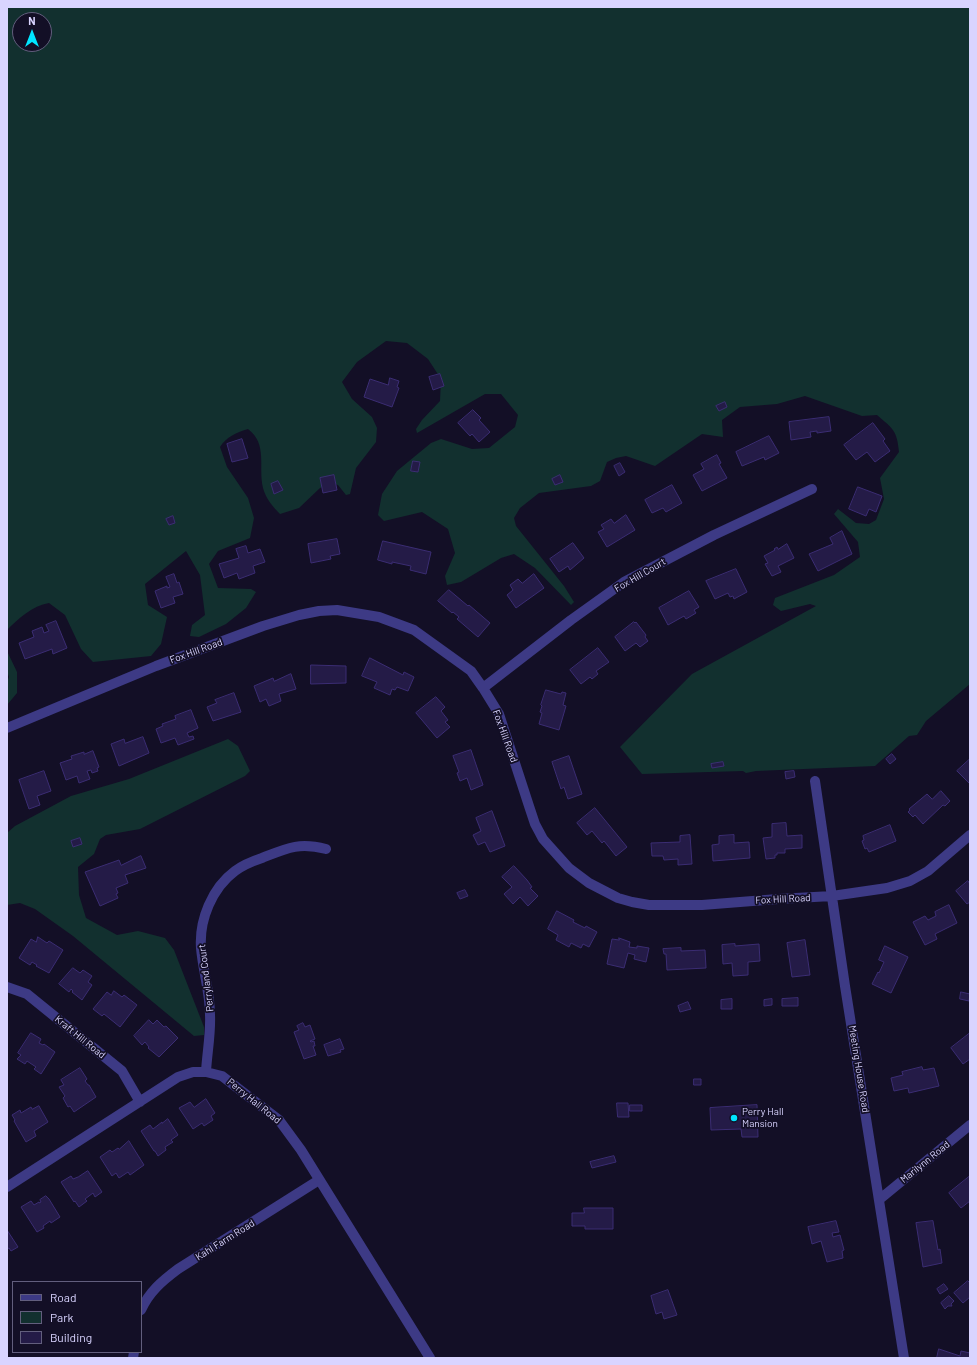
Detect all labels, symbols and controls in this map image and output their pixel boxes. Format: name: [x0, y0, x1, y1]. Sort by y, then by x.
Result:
north arrow: [12, 12, 52, 52]
text: N: [28, 14, 36, 27]
street label: Fox Hill Court: [612, 555, 668, 595]
street label: Fox Hill Road: [168, 636, 224, 666]
street label: Fox Hill Road: [490, 708, 520, 764]
street label: Fox Hill Road: [755, 892, 811, 906]
street label: Perryland Court: [196, 944, 216, 1012]
street label: Kraft Hill Road: [52, 1013, 108, 1061]
street label: Meeting House Road: [846, 1024, 872, 1114]
street label: Perry Hall Road: [225, 1076, 283, 1126]
place label: Perry Hall Mansion: [742, 1106, 783, 1130]
marker: Perry Hall Mansion: [729, 1113, 739, 1123]
street label: Marilynn Road: [898, 1138, 952, 1186]
street label: Kahl Farm Road: [193, 1217, 257, 1263]
legend: [12, 1281, 142, 1353]
text: Road: [50, 1290, 77, 1304]
text: Park: [50, 1310, 74, 1324]
text: Building: [50, 1330, 92, 1344]

